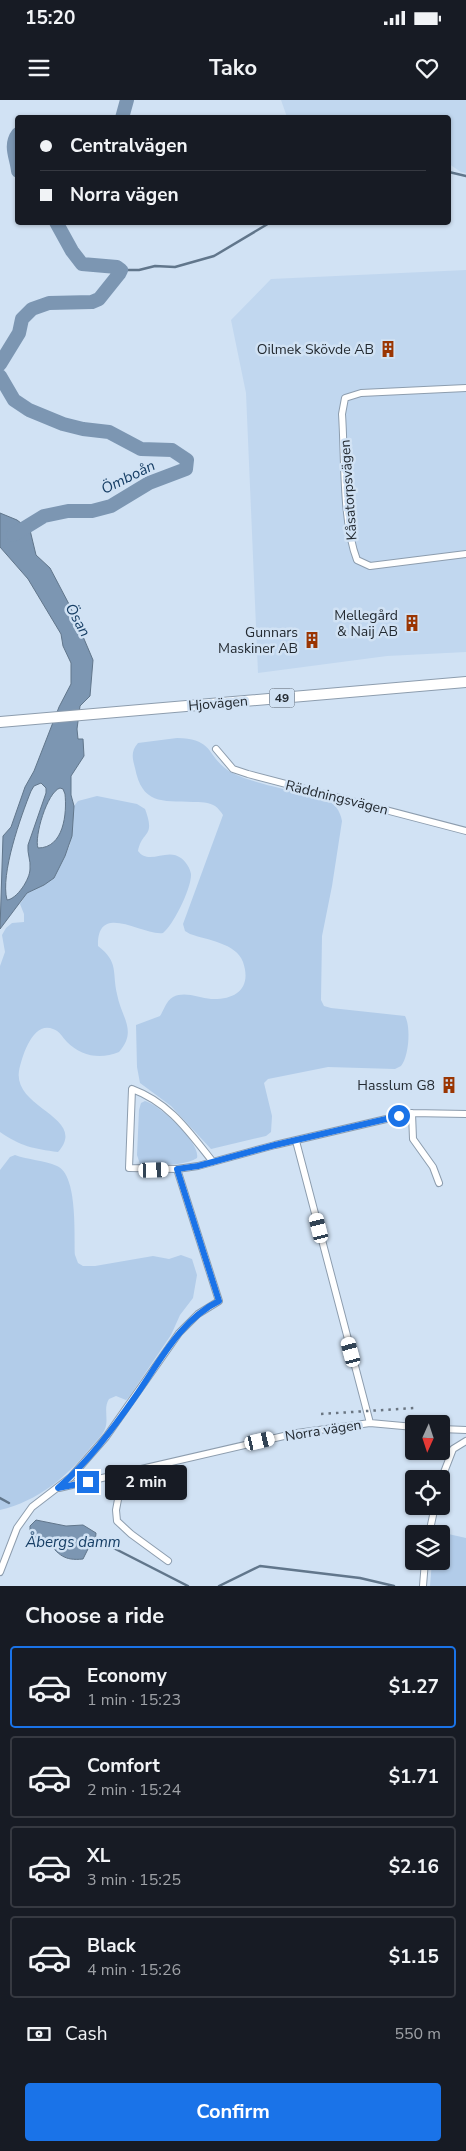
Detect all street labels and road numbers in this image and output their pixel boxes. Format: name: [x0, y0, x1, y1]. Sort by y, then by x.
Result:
street label: Kåsatorpsvägen: [336, 439, 361, 541]
road number: 49: [270, 688, 294, 708]
street label: Hjovägen: [187, 691, 249, 716]
street label: Räddningsvägen: [284, 776, 390, 819]
street label: Norra vägen: [283, 1415, 363, 1446]

